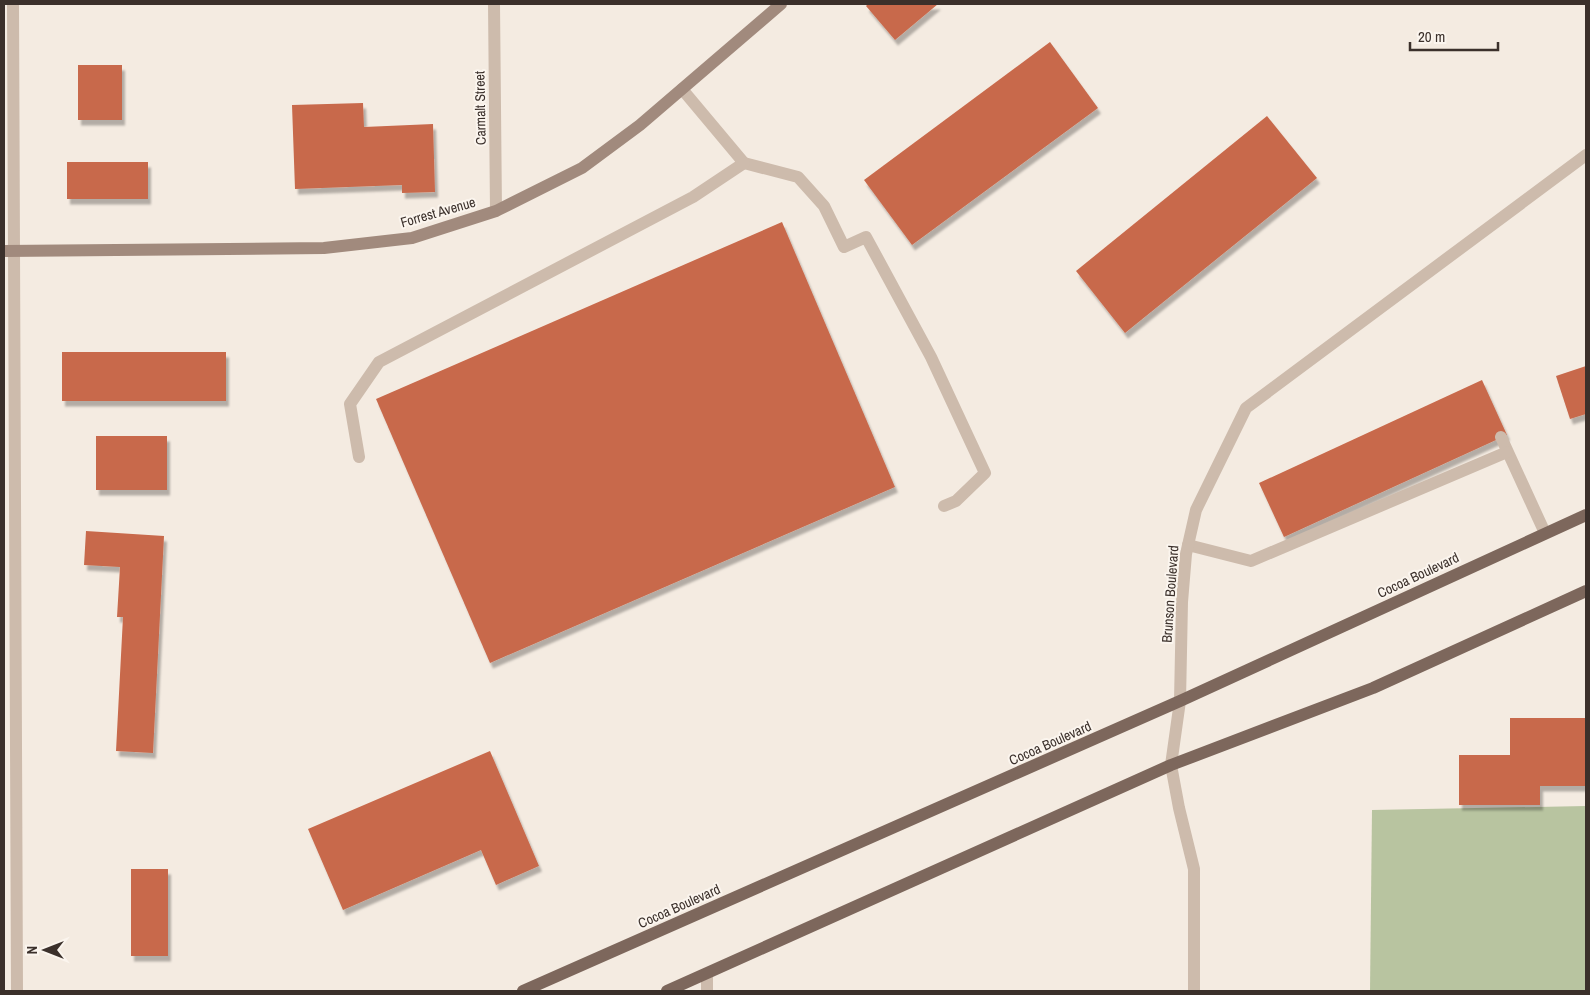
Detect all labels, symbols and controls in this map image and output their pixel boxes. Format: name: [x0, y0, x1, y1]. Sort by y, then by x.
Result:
scale bar: [1410, 20, 1498, 52]
text: 20 m: [1418, 26, 1445, 47]
street label: Carmalt Street: [470, 71, 490, 145]
street label: Forrest Avenue: [398, 193, 478, 231]
street label: Brunson Boulevard: [1158, 545, 1182, 643]
street label: Cocoa Boulevard: [1374, 548, 1462, 602]
street label: Cocoa Boulevard: [1006, 717, 1094, 769]
street label: Cocoa Boulevard: [635, 880, 723, 932]
north arrow: [20, 925, 70, 975]
text: N: [23, 946, 41, 954]

